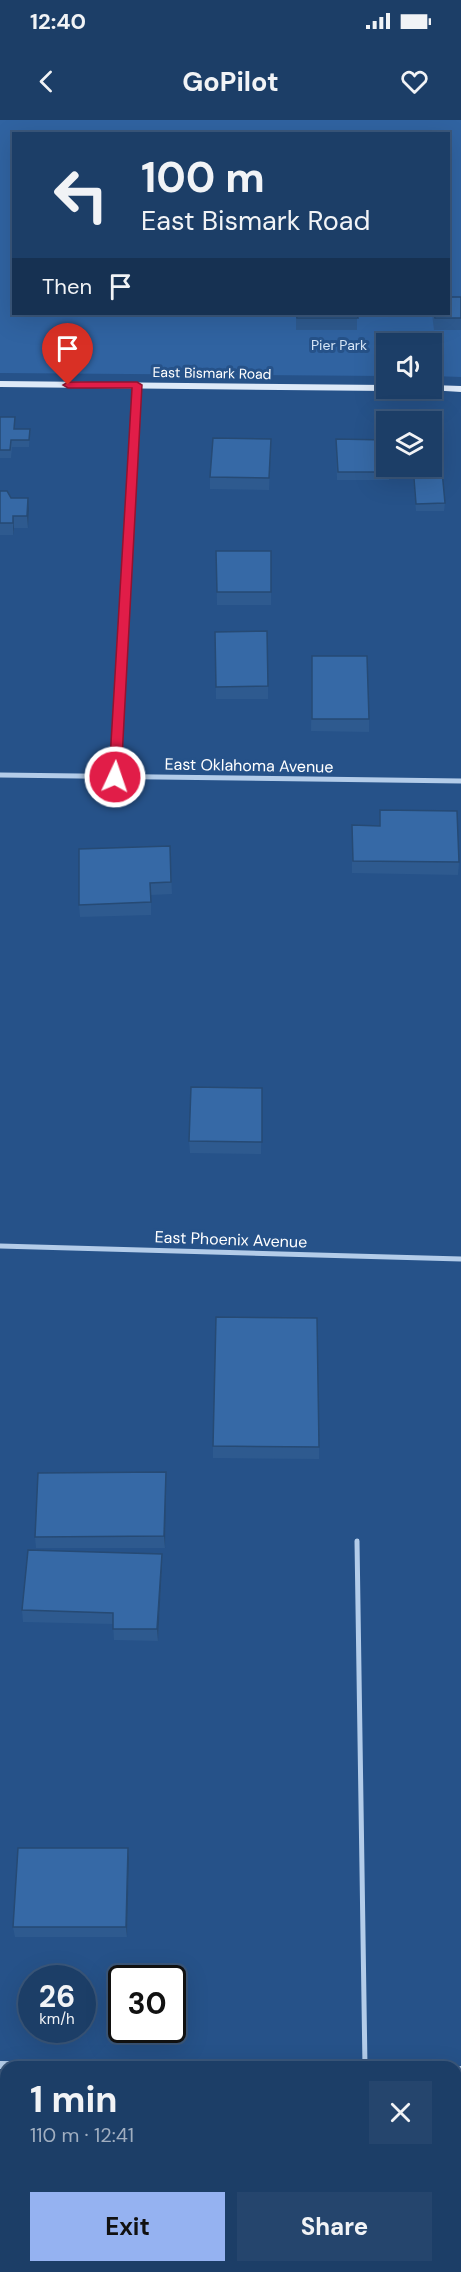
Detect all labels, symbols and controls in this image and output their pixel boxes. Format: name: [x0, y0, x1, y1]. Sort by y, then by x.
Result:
text: 12:40: [30, 7, 86, 36]
text: GoPilot: [182, 64, 279, 99]
icon: back: [30, 65, 63, 98]
icon: heart: [398, 65, 431, 98]
text: 100 m: [141, 150, 265, 205]
icon: left: [42, 156, 120, 234]
text: East Bismark Road: [141, 203, 370, 238]
icon: arrive: [104, 270, 137, 303]
text: Then: [42, 272, 92, 301]
pin: [42, 323, 93, 385]
icon: arrive: [51, 332, 84, 365]
map controls: [376, 333, 442, 477]
button: sound: [376, 333, 442, 399]
park label: Pier Park: [311, 336, 367, 354]
street label: East Bismark Road: [152, 363, 272, 383]
button: layers: [376, 411, 442, 477]
position arrow: [83, 745, 147, 809]
street label: East Oklahoma Avenue: [164, 754, 334, 777]
street label: East Phoenix Avenue: [154, 1226, 308, 1253]
speed limit sign: 30: [108, 1965, 186, 2043]
text: 26: [39, 1977, 75, 2016]
text: km/h: [39, 2009, 75, 2029]
text: 1 min: [30, 2076, 118, 2123]
button: close: [369, 2081, 432, 2144]
text: 110 m · 12:41: [30, 2122, 134, 2148]
button: Exit: [30, 2192, 225, 2261]
button: Share: [237, 2192, 432, 2261]

